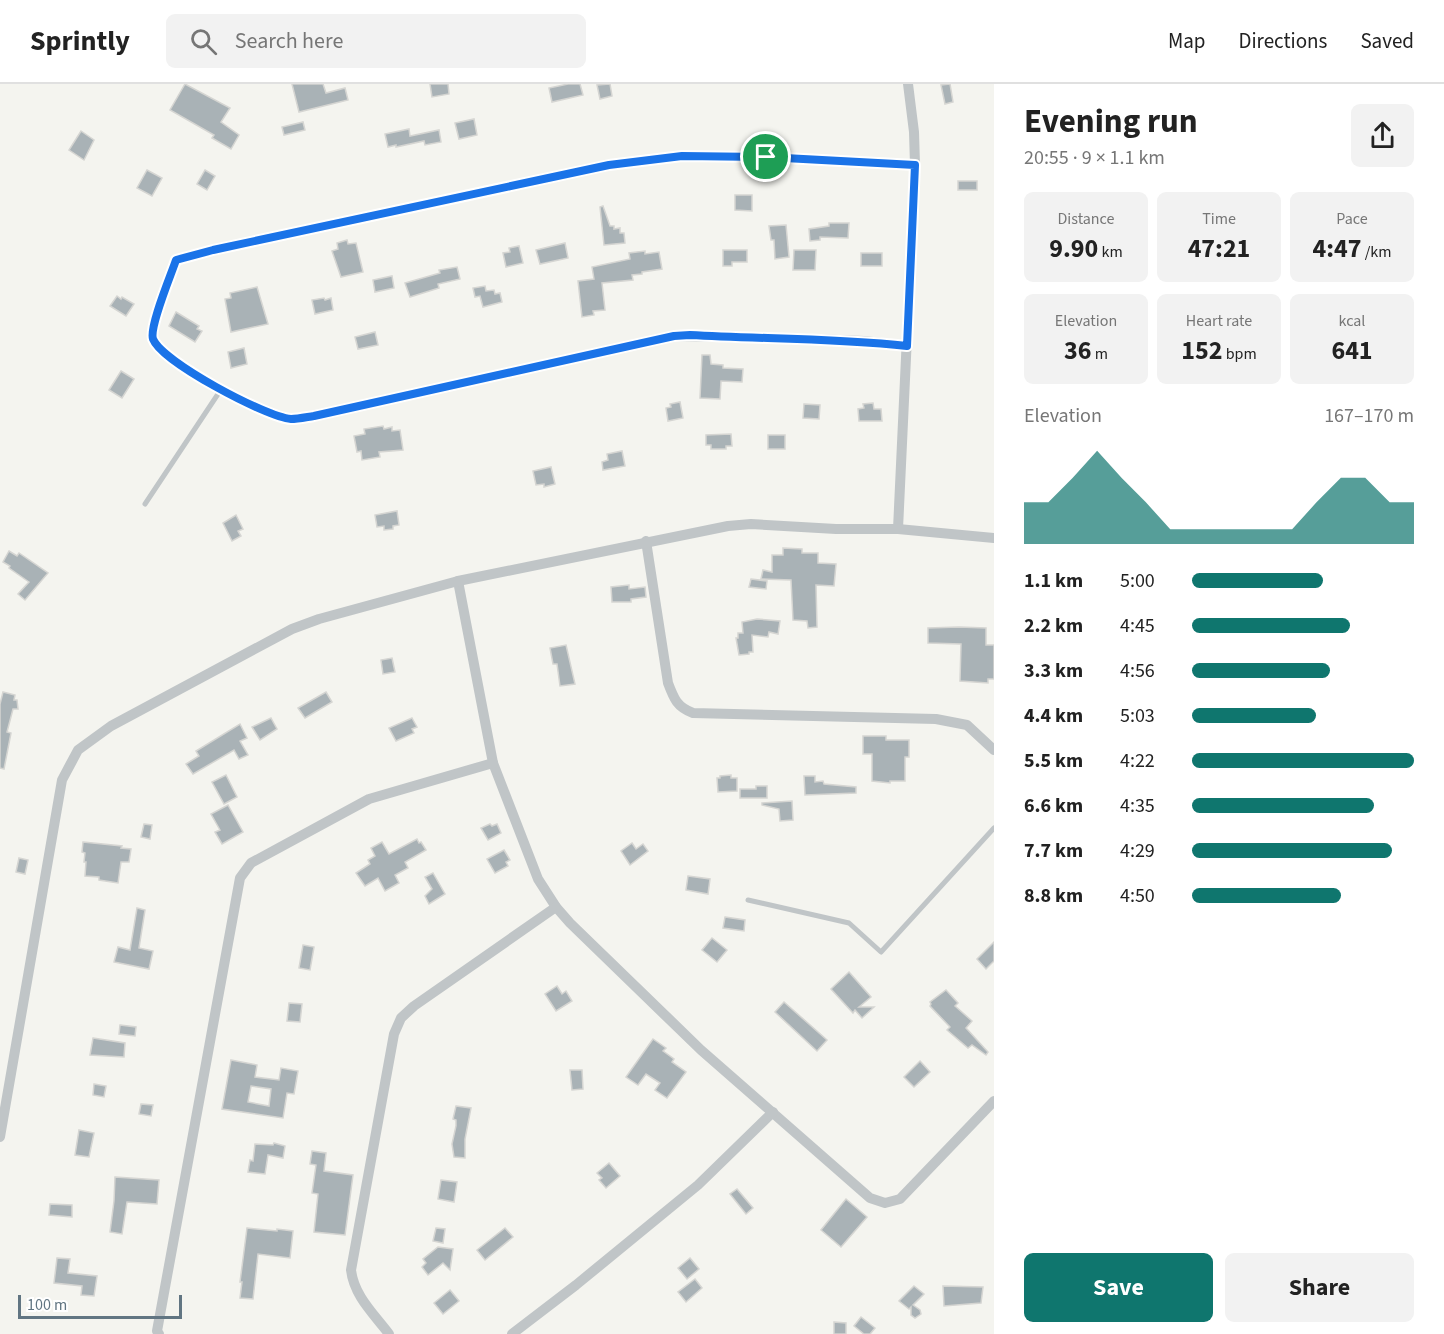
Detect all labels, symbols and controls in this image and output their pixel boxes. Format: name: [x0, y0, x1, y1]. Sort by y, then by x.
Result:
search box: [166, 14, 586, 68]
text: Sprintly: [30, 21, 130, 61]
icon: search: [187, 25, 220, 58]
text: Search here: [235, 25, 343, 57]
text: Map: [1168, 26, 1206, 56]
text: Directions: [1239, 26, 1327, 56]
text: Saved: [1360, 26, 1414, 56]
text: Evening run: [1024, 98, 1198, 145]
button: share: [1351, 104, 1414, 167]
pin: [740, 131, 791, 182]
icon: arrive: [749, 140, 782, 173]
text: 20:55 · 9 × 1.1 km: [1024, 144, 1165, 172]
text: Distance: [1058, 208, 1114, 230]
text: Time: [1202, 208, 1236, 230]
text: Pace: [1336, 208, 1368, 230]
text: 9.90: [1049, 230, 1098, 267]
text: 47:21: [1188, 230, 1250, 267]
text: 4:47: [1313, 230, 1362, 267]
text: km: [1098, 241, 1123, 263]
text: /km: [1362, 241, 1391, 263]
text: Elevation: [1055, 310, 1117, 332]
text: Heart rate: [1186, 310, 1252, 332]
text: kcal: [1339, 310, 1365, 332]
text: 36: [1064, 332, 1092, 369]
text: 152: [1181, 332, 1222, 369]
text: 641: [1331, 332, 1373, 369]
text: m: [1092, 343, 1108, 365]
text: bpm: [1222, 343, 1257, 365]
text: Elevation: [1024, 402, 1102, 430]
text: 167–170 m: [1324, 402, 1414, 430]
text: 1.1 km: [1024, 567, 1083, 595]
text: 5:00: [1120, 567, 1155, 595]
text: 2.2 km: [1024, 612, 1083, 640]
text: 4:45: [1120, 612, 1155, 640]
text: 3.3 km: [1024, 657, 1083, 685]
text: 4:56: [1120, 657, 1155, 685]
text: 4.4 km: [1024, 702, 1083, 730]
text: 5:03: [1120, 702, 1155, 730]
text: 5.5 km: [1024, 747, 1083, 775]
text: 4:22: [1120, 747, 1155, 775]
text: 6.6 km: [1024, 792, 1083, 820]
text: 4:35: [1120, 792, 1155, 820]
text: 7.7 km: [1024, 837, 1083, 865]
text: 4:29: [1120, 837, 1155, 865]
text: 8.8 km: [1024, 882, 1083, 910]
text: 4:50: [1120, 882, 1155, 910]
button: Save: [1024, 1253, 1213, 1322]
button: Share: [1225, 1253, 1414, 1322]
scale bar: [18, 1292, 182, 1320]
text: 100 m: [27, 1294, 67, 1316]

